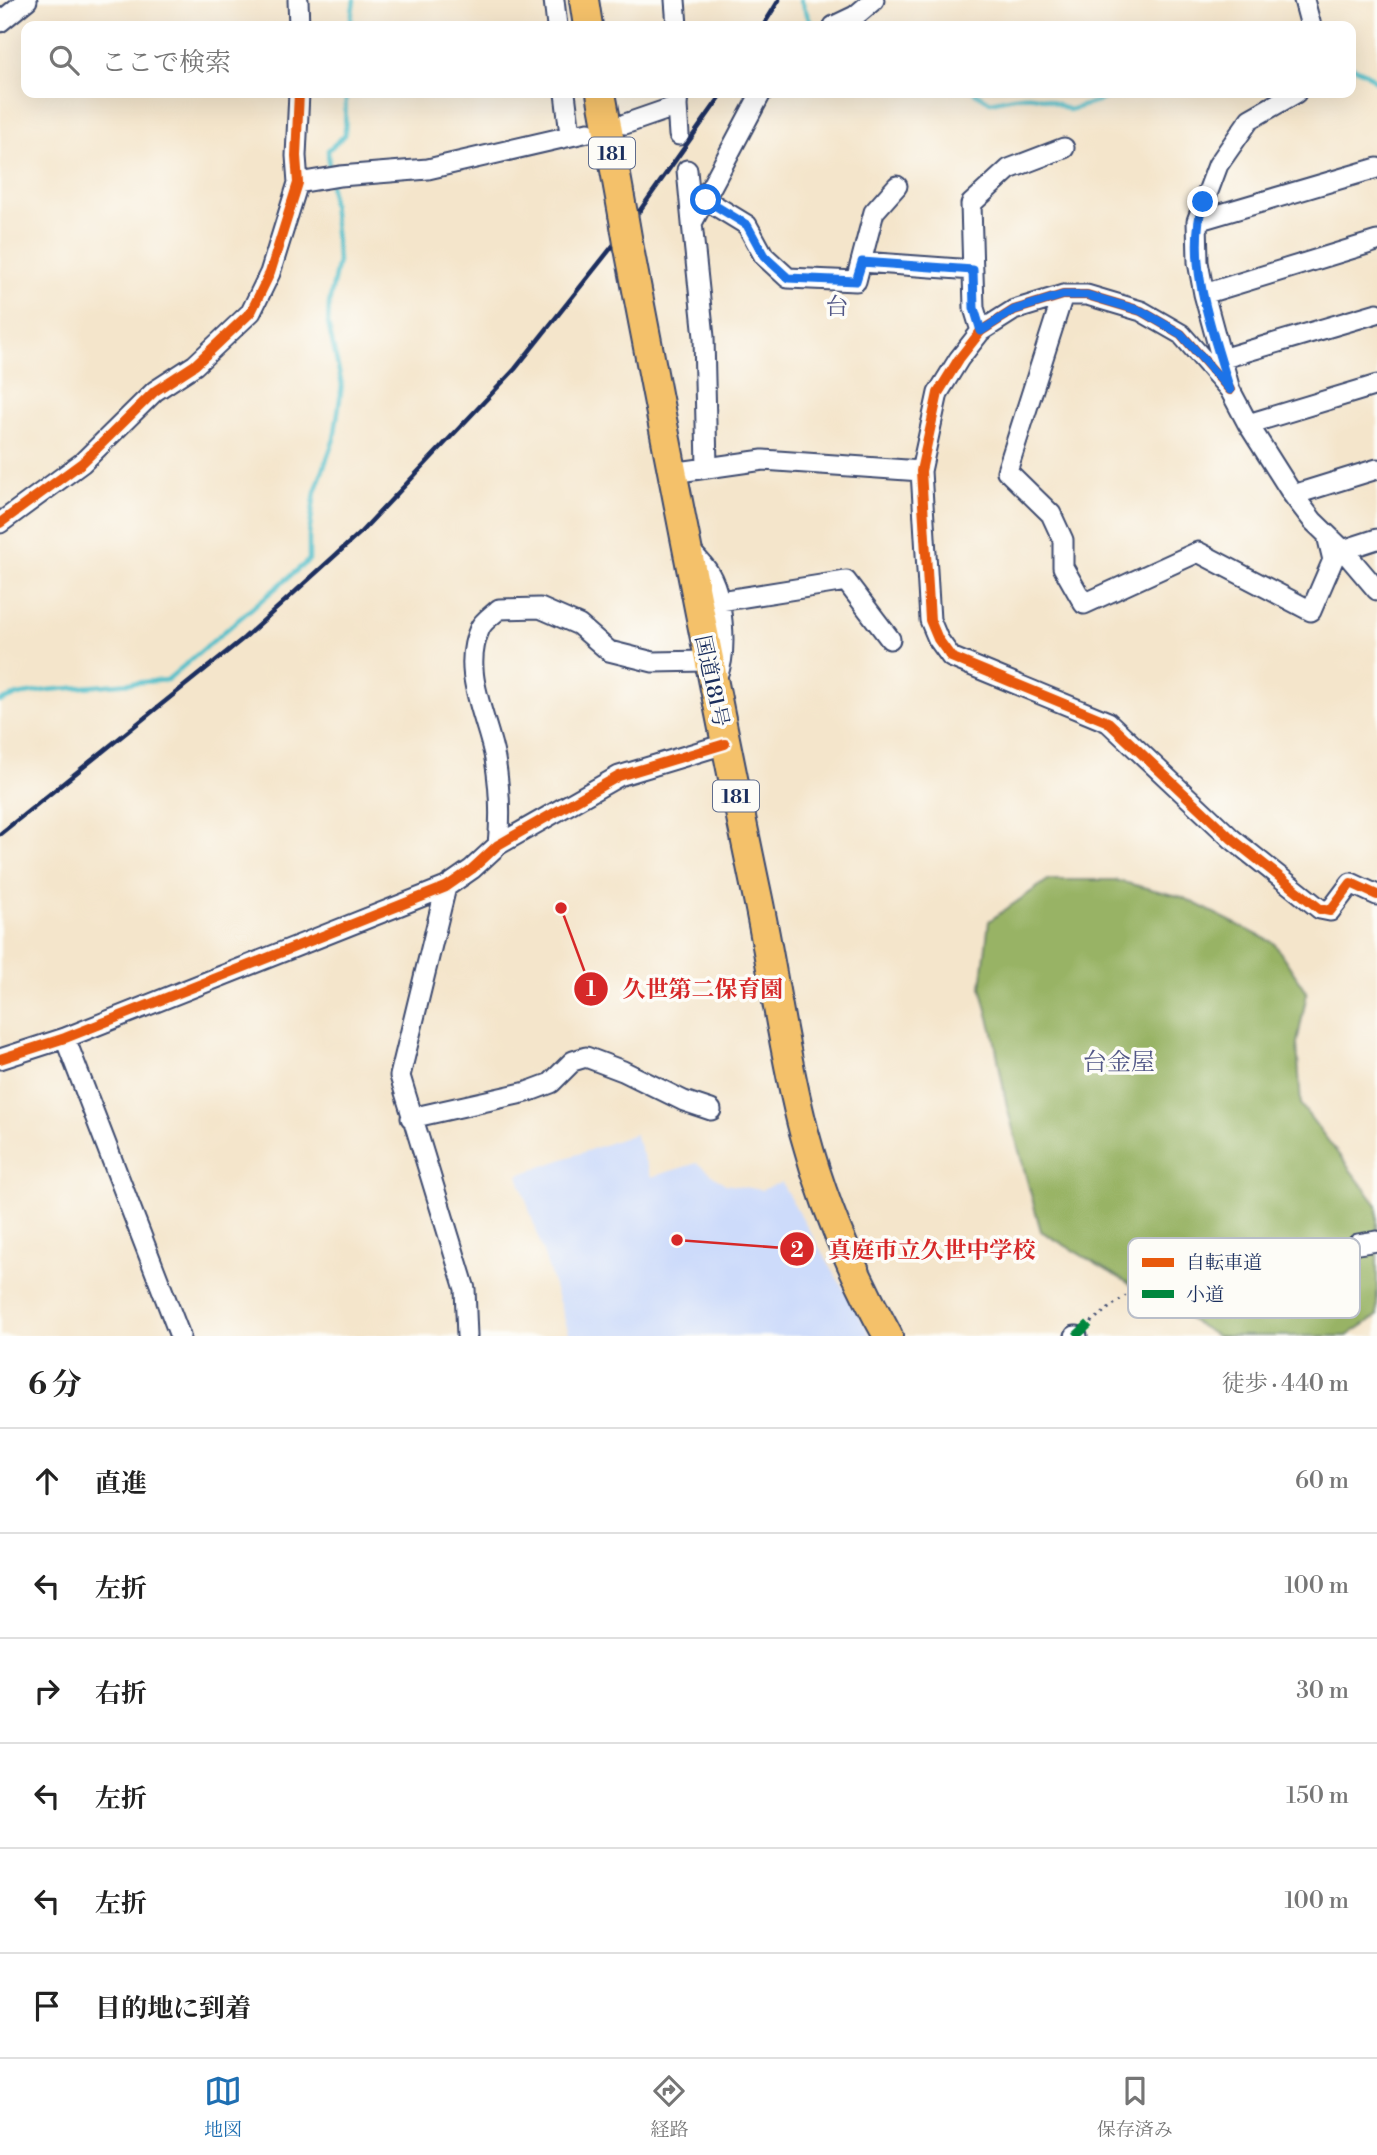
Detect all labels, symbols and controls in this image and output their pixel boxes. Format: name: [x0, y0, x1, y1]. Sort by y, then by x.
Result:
search box: [21, 21, 1356, 98]
icon: search: [45, 41, 83, 79]
text: ここで検索: [101, 47, 231, 79]
road number: 181: [589, 138, 635, 168]
route start: [690, 184, 721, 215]
route end: [1187, 186, 1218, 217]
district label: 台: [826, 293, 849, 321]
street label: 国道181号: [689, 633, 733, 729]
road number: 181: [713, 780, 759, 811]
callout: 久世第二保育園: [573, 967, 797, 1011]
text: 久世第二保育園: [623, 976, 784, 1004]
text: 1: [586, 977, 596, 1003]
district label: 台金屋: [1083, 1048, 1155, 1078]
callout: 真庭市立久世中学校: [780, 1227, 1050, 1271]
text: 真庭市立久世中学校: [829, 1237, 1036, 1265]
text: 2: [790, 1238, 804, 1264]
legend: [1128, 1238, 1360, 1318]
text: 自転車道: [1186, 1251, 1262, 1275]
text: 小道: [1186, 1283, 1224, 1307]
text: 6 分: [28, 1366, 82, 1404]
text: 徒歩 · 440 m: [1222, 1370, 1349, 1398]
icon: ahead: [28, 1462, 66, 1500]
text: 60 m: [1295, 1467, 1349, 1495]
text: 直進: [95, 1468, 147, 1500]
icon: left: [28, 1567, 66, 1605]
text: 100 m: [1284, 1572, 1349, 1600]
text: 左折: [95, 1573, 147, 1605]
icon: right: [28, 1672, 66, 1710]
text: 30 m: [1296, 1677, 1349, 1705]
text: 右折: [95, 1678, 147, 1710]
icon: left: [28, 1777, 66, 1815]
text: 150 m: [1286, 1782, 1349, 1810]
text: 左折: [95, 1783, 147, 1815]
icon: left: [28, 1882, 66, 1920]
text: 100 m: [1284, 1887, 1349, 1915]
text: 左折: [95, 1888, 147, 1920]
icon: arrive: [28, 1987, 66, 2025]
text: 目的地に到着: [95, 1993, 251, 2025]
tab: 地図: [204, 2072, 242, 2142]
tab: 経路: [650, 2072, 689, 2142]
tab: 保存済み: [1097, 2072, 1173, 2142]

